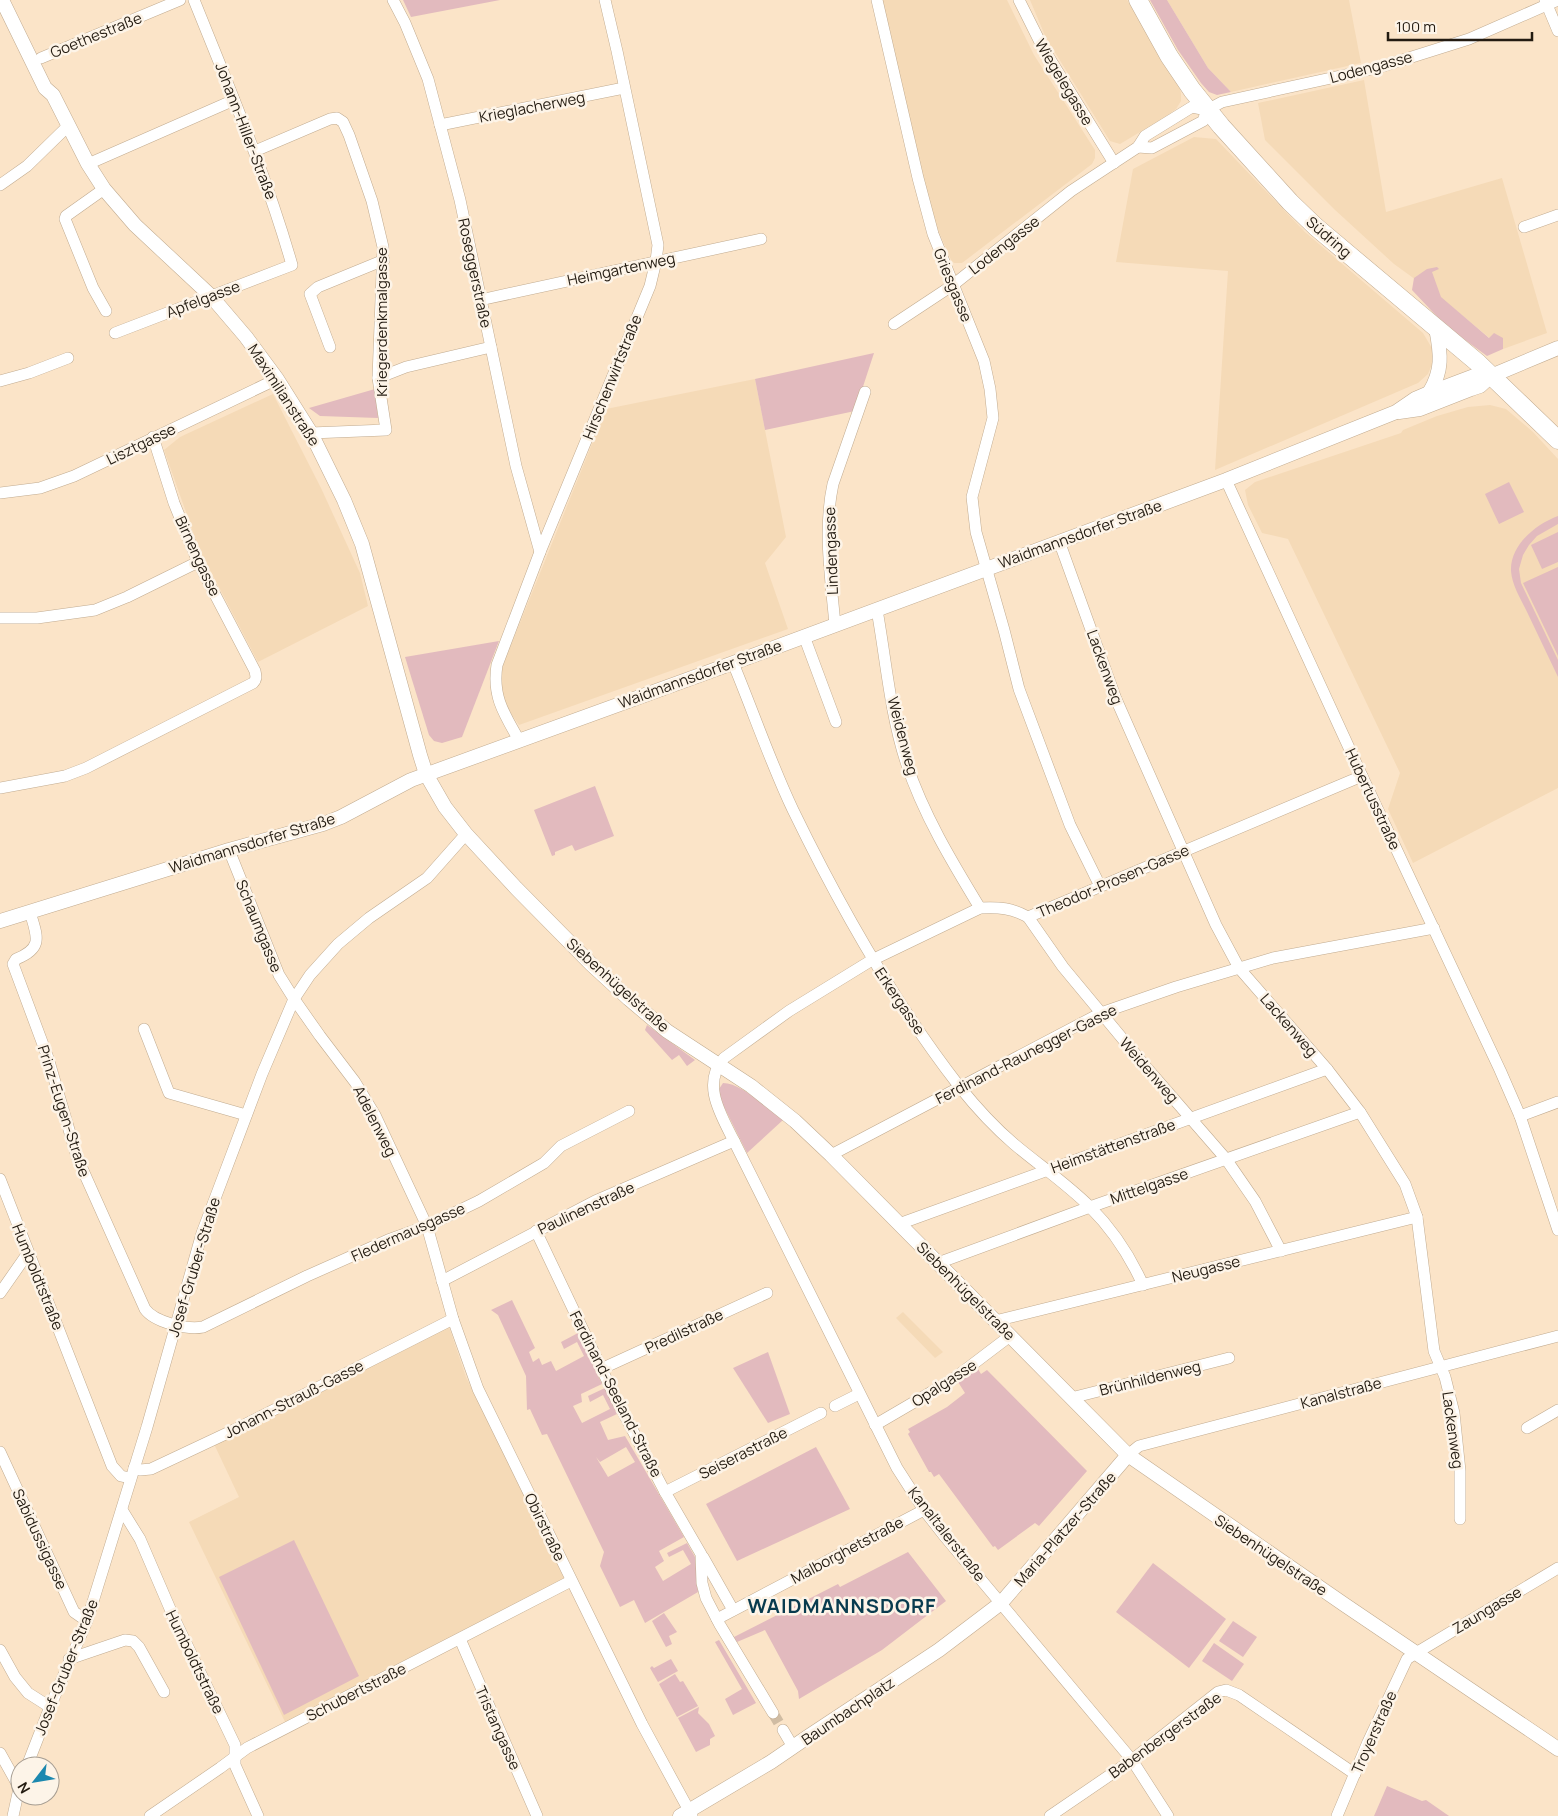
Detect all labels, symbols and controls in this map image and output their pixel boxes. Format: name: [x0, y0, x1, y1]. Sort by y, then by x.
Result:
street label: Goethestraße: [47, 7, 145, 63]
scale bar: [1388, 10, 1532, 42]
text: 100 m: [1396, 16, 1436, 37]
street label: Wiegelegasse: [1030, 35, 1098, 129]
street label: Lodengasse: [1327, 46, 1415, 88]
street label: Johann-Hiller-Straße: [210, 60, 282, 203]
street label: Krieglacherweg: [477, 86, 587, 128]
street label: Lodengasse: [964, 211, 1044, 279]
street label: Südring: [1302, 211, 1356, 263]
street label: Roseggerstraße: [453, 216, 497, 330]
street label: Griesgasse: [929, 245, 977, 325]
street label: Kriegerdenkmalgasse: [371, 247, 392, 397]
street label: Heimgartenweg: [565, 247, 677, 291]
street label: Apfelgasse: [163, 275, 243, 323]
street label: Hirschenwirtstraße: [577, 311, 647, 443]
street label: Maximilianstraße: [243, 340, 325, 450]
street label: Lisztgasse: [103, 418, 179, 470]
street label: Waidmannsdorfer Straße: [995, 495, 1165, 573]
street label: Lindengasse: [819, 506, 843, 595]
street label: Birnengasse: [170, 513, 226, 600]
street label: Lackenweg: [1082, 627, 1128, 707]
street label: Waidmannsdorfer Straße: [615, 635, 785, 713]
street label: Weidenweg: [882, 694, 924, 778]
street label: Hubertusstraße: [1340, 745, 1406, 854]
street label: Waidmannsdorfer Straße: [166, 808, 338, 878]
street label: Theodor-Prosen-Gasse: [1034, 839, 1192, 923]
street label: Schaumgasse: [231, 877, 287, 976]
street label: Siebenhügelstraße: [562, 933, 674, 1037]
street label: Erkergasse: [870, 963, 930, 1039]
street label: Lackenweg: [1256, 989, 1322, 1061]
street label: Ferdinand-Raunegger-Gasse: [932, 999, 1121, 1109]
street label: Weidenweg: [1115, 1033, 1183, 1107]
street label: Prinz-Eugen-Straße: [33, 1042, 95, 1180]
street label: Adelenweg: [348, 1082, 402, 1160]
street label: Heimstättenstraße: [1048, 1114, 1178, 1178]
street label: Mittelgasse: [1107, 1163, 1191, 1209]
street label: Paulinenstraße: [534, 1176, 638, 1240]
street label: Josef-Gruber-Straße: [163, 1195, 225, 1339]
street label: Fledermausgasse: [348, 1197, 468, 1266]
street label: Humboldtstraße: [7, 1221, 69, 1334]
street label: Siebenhügelstraße: [912, 1237, 1020, 1345]
street label: Neugasse: [1170, 1250, 1243, 1288]
street label: Predilstraße: [641, 1304, 727, 1358]
street label: Ferdinand-Seeland-Straße: [565, 1307, 667, 1481]
street label: Opalgasse: [908, 1354, 981, 1412]
street label: Johann-Strauß-Gasse: [221, 1355, 367, 1443]
street label: Brünhildenweg: [1097, 1355, 1203, 1401]
street label: Kanalstraße: [1298, 1372, 1384, 1414]
street label: Lackenweg: [1437, 1390, 1469, 1470]
street label: Seiserastraße: [695, 1422, 791, 1484]
street label: Maria-Platzer-Straße: [1009, 1467, 1121, 1591]
street label: Kanaltalerstraße: [903, 1482, 991, 1586]
street label: Sabidussigasse: [8, 1485, 73, 1593]
street label: Obirstraße: [519, 1489, 571, 1565]
street label: Siebenhügelstraße: [1210, 1509, 1332, 1601]
street label: Malborghetstraße: [787, 1511, 907, 1589]
street label: Zaungasse: [1449, 1581, 1526, 1639]
district label: WAIDMANNSDORF: [747, 1592, 937, 1619]
street label: Josef-Gruber-Straße: [29, 1596, 103, 1738]
street label: Humboldtstraße: [161, 1607, 229, 1718]
street label: Schubertstraße: [302, 1658, 410, 1726]
street label: Baumbachplatz: [797, 1672, 899, 1750]
street label: Tristangasse: [470, 1683, 526, 1774]
street label: Babenbergerstraße: [1104, 1687, 1226, 1783]
street label: Troyerstraße: [1346, 1687, 1402, 1777]
north arrow: [10, 1756, 60, 1806]
text: N: [13, 1779, 34, 1797]

